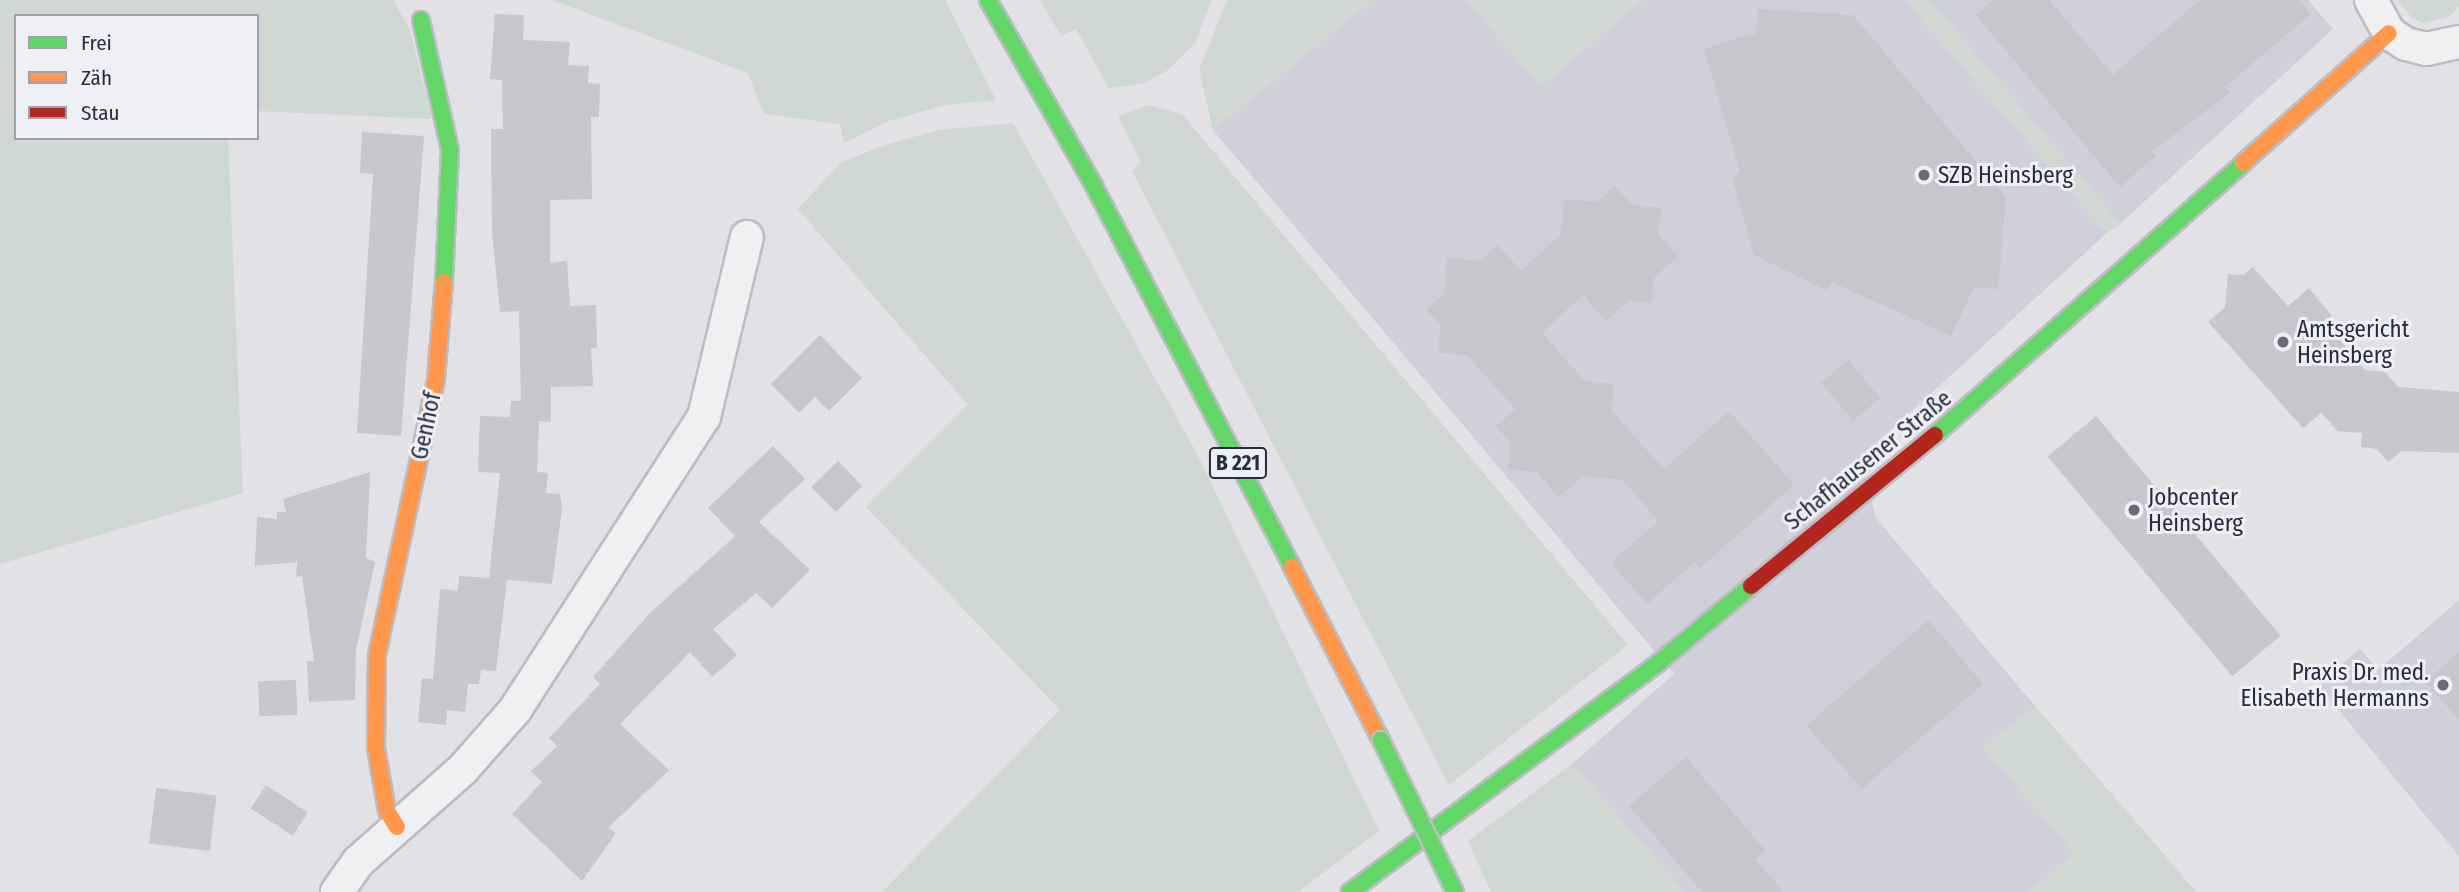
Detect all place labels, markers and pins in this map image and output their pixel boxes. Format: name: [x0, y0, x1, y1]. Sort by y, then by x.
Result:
place label: SZB Heinsberg: [1938, 161, 2073, 189]
marker: SZB Heinsberg: [1916, 167, 1932, 183]
place label: Amtsgericht Heinsberg: [2297, 315, 2409, 369]
marker: Amtsgericht Heinsberg: [2275, 334, 2291, 350]
place label: Jobcenter Heinsberg: [2148, 483, 2243, 537]
marker: Jobcenter Heinsberg: [2126, 502, 2142, 518]
place label: Praxis Dr. med. Elisabeth Hermanns: [2241, 658, 2429, 712]
marker: Praxis Dr. med. Elisabeth Hermanns: [2435, 677, 2451, 693]

